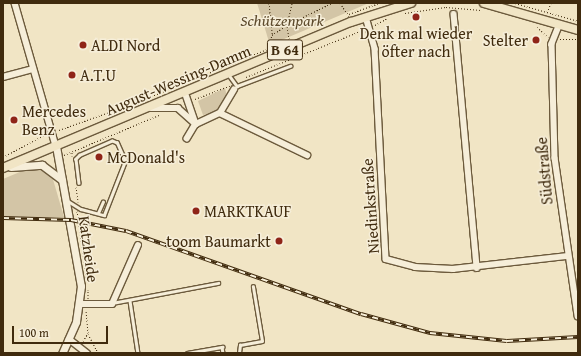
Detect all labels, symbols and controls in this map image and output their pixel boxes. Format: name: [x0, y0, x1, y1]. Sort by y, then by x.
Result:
park label: Schützenpark: [240, 10, 324, 30]
marker: Denk mal wieder öfter nach: [411, 12, 421, 22]
place label: Denk mal wieder öfter nach: [360, 23, 472, 61]
place label: Stelter: [483, 30, 528, 50]
place label: ALDI Nord: [91, 35, 160, 55]
marker: Stelter: [531, 35, 541, 45]
road number: B 64: [266, 37, 304, 63]
marker: ALDI Nord: [78, 40, 88, 50]
street label: August-Wessing-Damm: [102, 41, 254, 119]
place label: A.T.U: [80, 65, 116, 85]
marker: A.T.U: [67, 70, 77, 80]
place label: Mercedes Benz: [22, 101, 86, 139]
marker: Mercedes Benz: [9, 115, 19, 125]
street label: Südstraße: [531, 136, 557, 206]
place label: McDonald's: [107, 147, 185, 167]
marker: McDonald's: [94, 152, 104, 162]
street label: Niedinkstraße: [357, 158, 383, 254]
place label: MARKTKAUF: [204, 201, 291, 221]
marker: MARKTKAUF: [191, 206, 201, 216]
street label: Katzheide: [75, 215, 103, 283]
place label: toom Baumarkt: [166, 231, 271, 251]
marker: toom Baumarkt: [274, 236, 284, 246]
scale bar: [14, 318, 110, 344]
text: 100 m: [19, 324, 49, 341]

